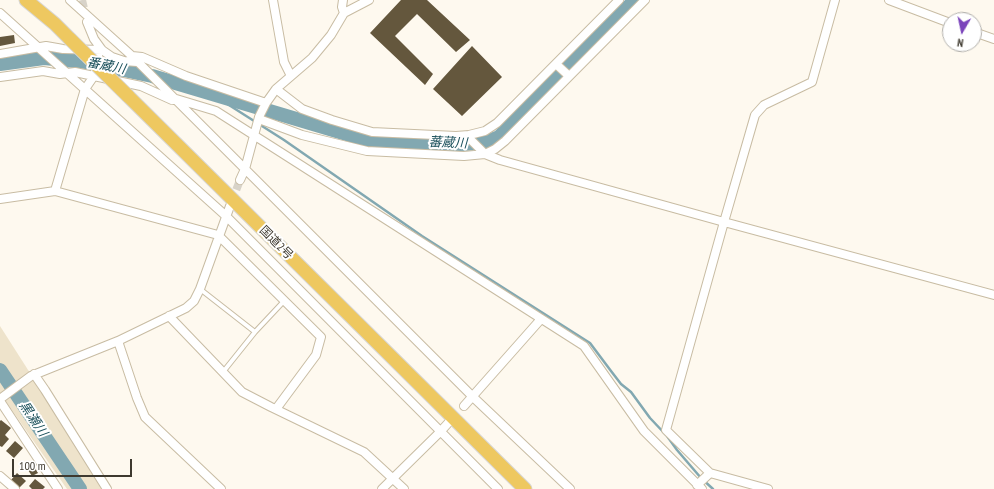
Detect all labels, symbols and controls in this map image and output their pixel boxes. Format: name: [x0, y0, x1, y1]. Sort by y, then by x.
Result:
north arrow: [942, 12, 982, 52]
text: N: [956, 35, 964, 50]
water label: 番蔵川: [85, 55, 127, 77]
water label: 蕃蔵川: [428, 135, 468, 151]
street label: 国道2号: [256, 223, 296, 263]
water label: 黒瀬川: [16, 398, 50, 440]
scale bar: [14, 451, 134, 477]
text: 100 m: [19, 458, 46, 473]

